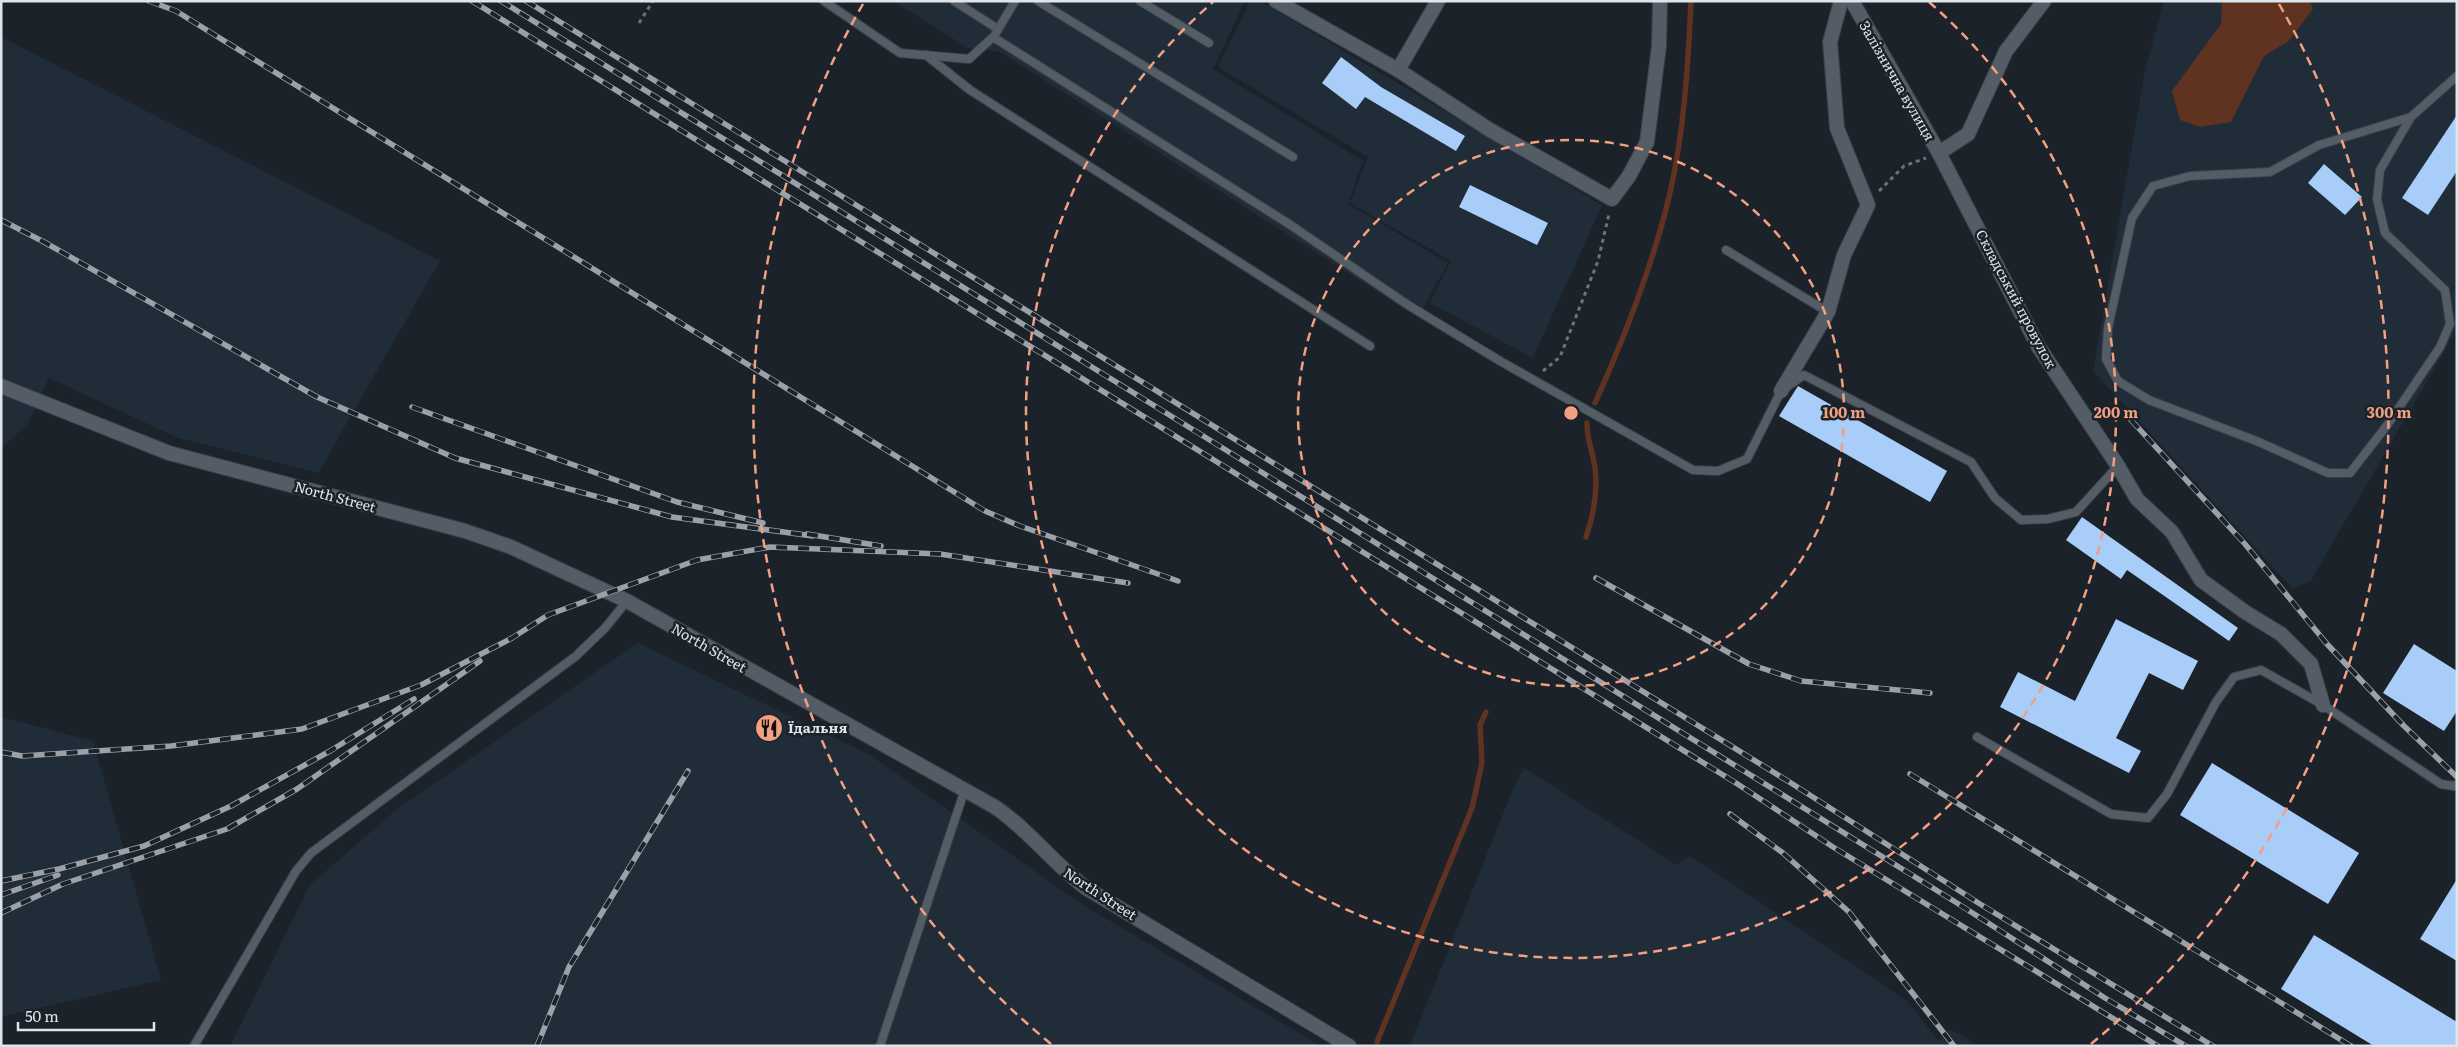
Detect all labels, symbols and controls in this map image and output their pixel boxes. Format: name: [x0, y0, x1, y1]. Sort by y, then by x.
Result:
street label: Залізнична вулиця: [1855, 17, 1940, 144]
street label: Складський провулок: [1972, 226, 2062, 372]
text: 100 m: [1823, 400, 1865, 423]
text: 200 m: [2094, 400, 2138, 423]
text: 300 m: [2367, 400, 2411, 423]
centre of rings: [1562, 404, 1580, 422]
street label: North Street: [292, 476, 378, 517]
street label: North Street: [668, 618, 751, 677]
restaurant icon: Їдальня: [754, 713, 784, 743]
place label: Їдальня: [788, 717, 847, 737]
street label: North Street: [1060, 862, 1141, 924]
scale bar: [18, 1000, 154, 1032]
text: 50 m: [25, 1004, 59, 1027]

